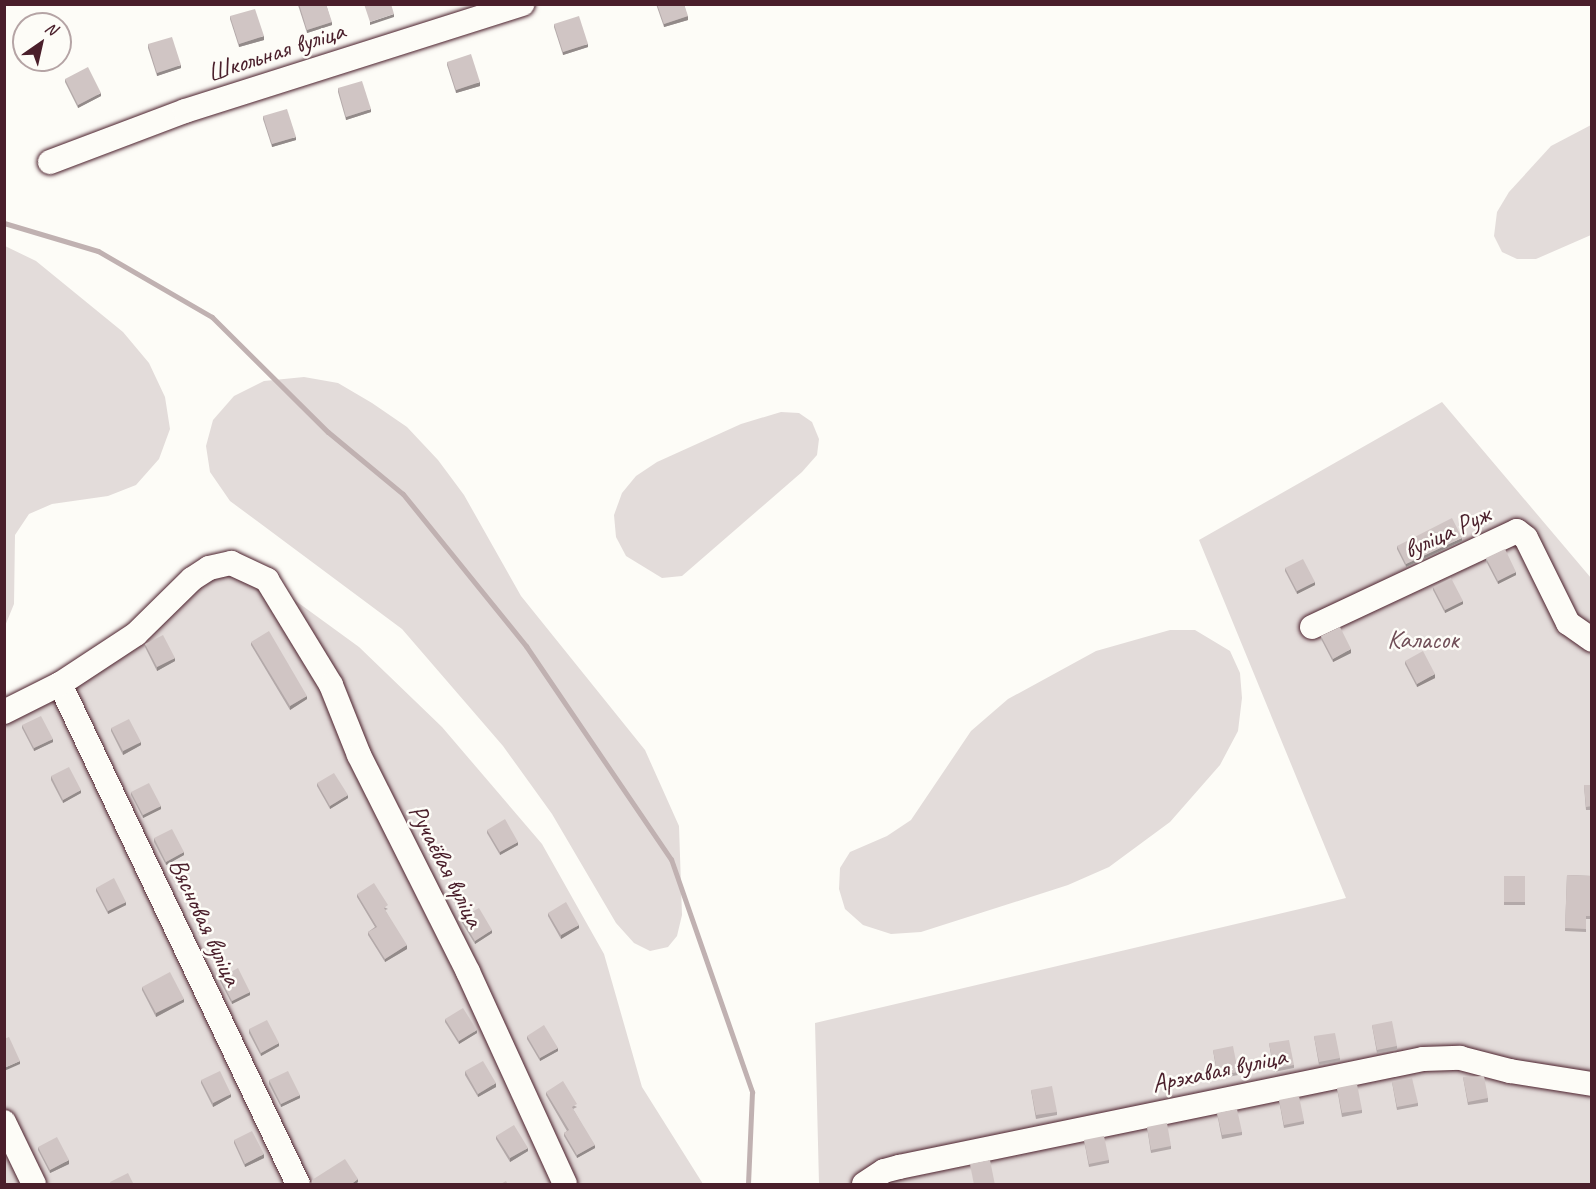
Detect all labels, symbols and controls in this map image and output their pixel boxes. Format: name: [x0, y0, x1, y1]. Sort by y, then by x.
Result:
north arrow: [12, 12, 72, 72]
street label: Школьная вуліца: [203, 15, 349, 89]
text: N: [41, 18, 61, 40]
street label: вуліца Руж: [1398, 498, 1496, 566]
park label: Каласок: [1387, 624, 1459, 656]
street label: Ручаёвая вуліца: [402, 799, 490, 933]
street label: Вясновая вуліца: [162, 853, 248, 991]
street label: Арэхавая вуліца: [1149, 1041, 1289, 1099]

